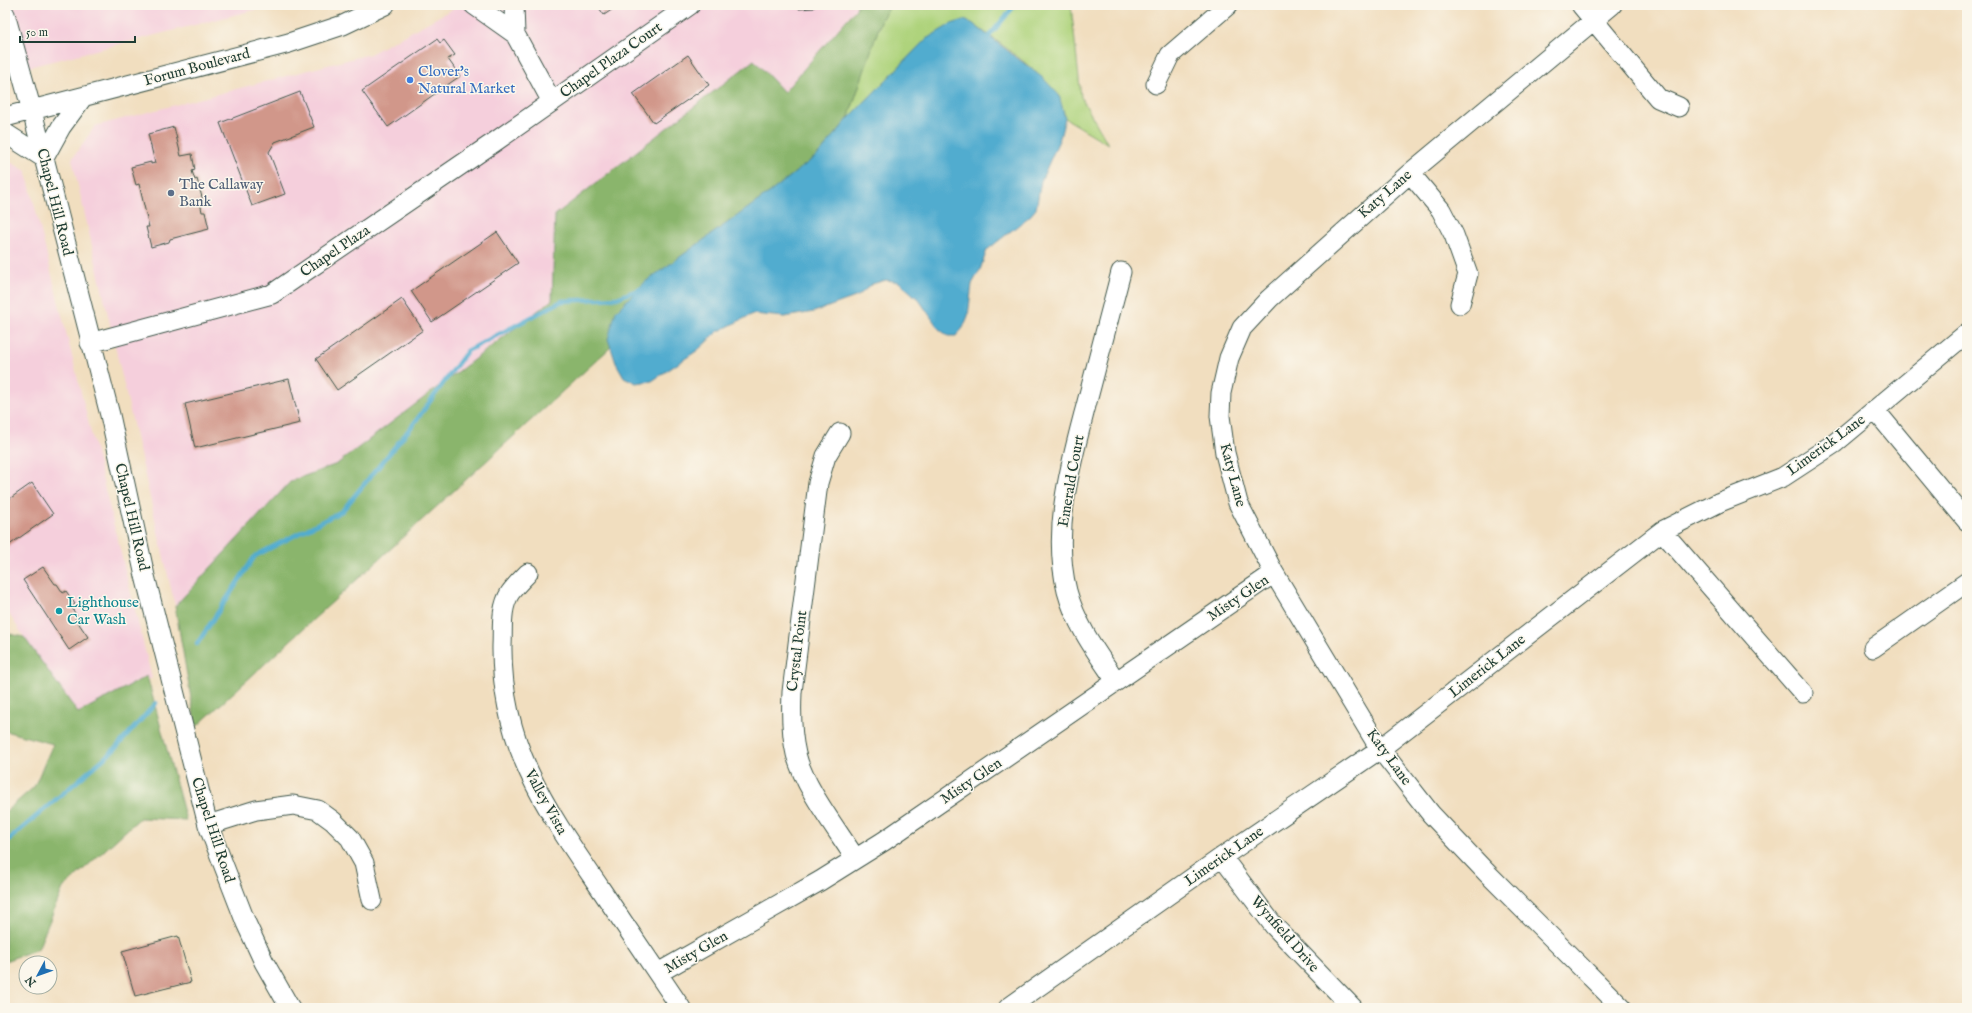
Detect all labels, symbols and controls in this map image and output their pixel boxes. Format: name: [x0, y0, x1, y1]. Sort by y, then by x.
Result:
scale bar: [20, 18, 135, 44]
street label: Chapel Plaza Court: [556, 18, 666, 102]
text: 50 m: [26, 25, 48, 40]
street label: Forum Boulevard: [142, 43, 253, 90]
place label: Clover's Natural Market: [418, 62, 515, 98]
marker: Clover's Natural Market: [405, 75, 415, 85]
street label: Chapel Hill Road: [32, 146, 78, 259]
street label: Katy Lane: [1354, 165, 1416, 223]
place label: The Callaway Bank: [179, 175, 264, 211]
marker: The Callaway Bank: [166, 188, 176, 198]
street label: Chapel Plaza: [296, 220, 374, 281]
street label: Limerick Lane: [1783, 410, 1869, 480]
street label: Emerald Court: [1054, 433, 1088, 529]
street label: Katy Lane: [1215, 441, 1251, 509]
street label: Chapel Hill Road: [110, 461, 154, 574]
street label: Misty Glen: [1204, 571, 1272, 625]
place label: Lighthouse Car Wash: [67, 593, 139, 629]
marker: Lighthouse Car Wash: [54, 606, 64, 616]
street label: Crystal Point: [783, 609, 811, 693]
street label: Limerick Lane: [1445, 630, 1529, 702]
street label: Katy Lane: [1362, 725, 1416, 789]
street label: Misty Glen: [937, 754, 1005, 808]
street label: Valley Vista: [520, 765, 572, 838]
street label: Chapel Hill Road: [187, 775, 239, 886]
street label: Limerick Lane: [1181, 822, 1267, 890]
street label: Wynfield Drive: [1247, 892, 1324, 976]
street label: Misty Glen: [661, 926, 731, 978]
north arrow: [18, 955, 58, 995]
text: N: [22, 972, 40, 990]

